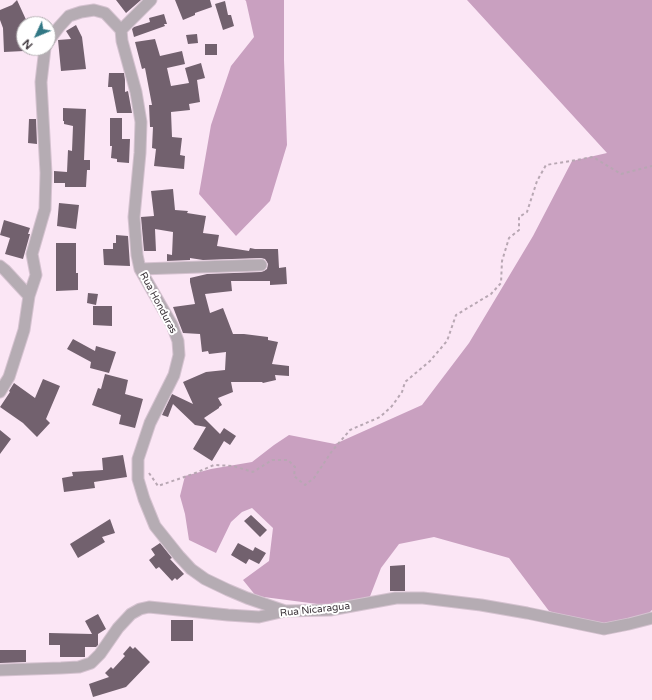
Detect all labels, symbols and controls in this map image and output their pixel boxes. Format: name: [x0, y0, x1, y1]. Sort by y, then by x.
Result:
north arrow: [16, 16, 56, 56]
text: N: [20, 36, 35, 52]
street label: Rua Honduras: [137, 270, 179, 336]
street label: Rua Nicaragua: [279, 600, 351, 620]

